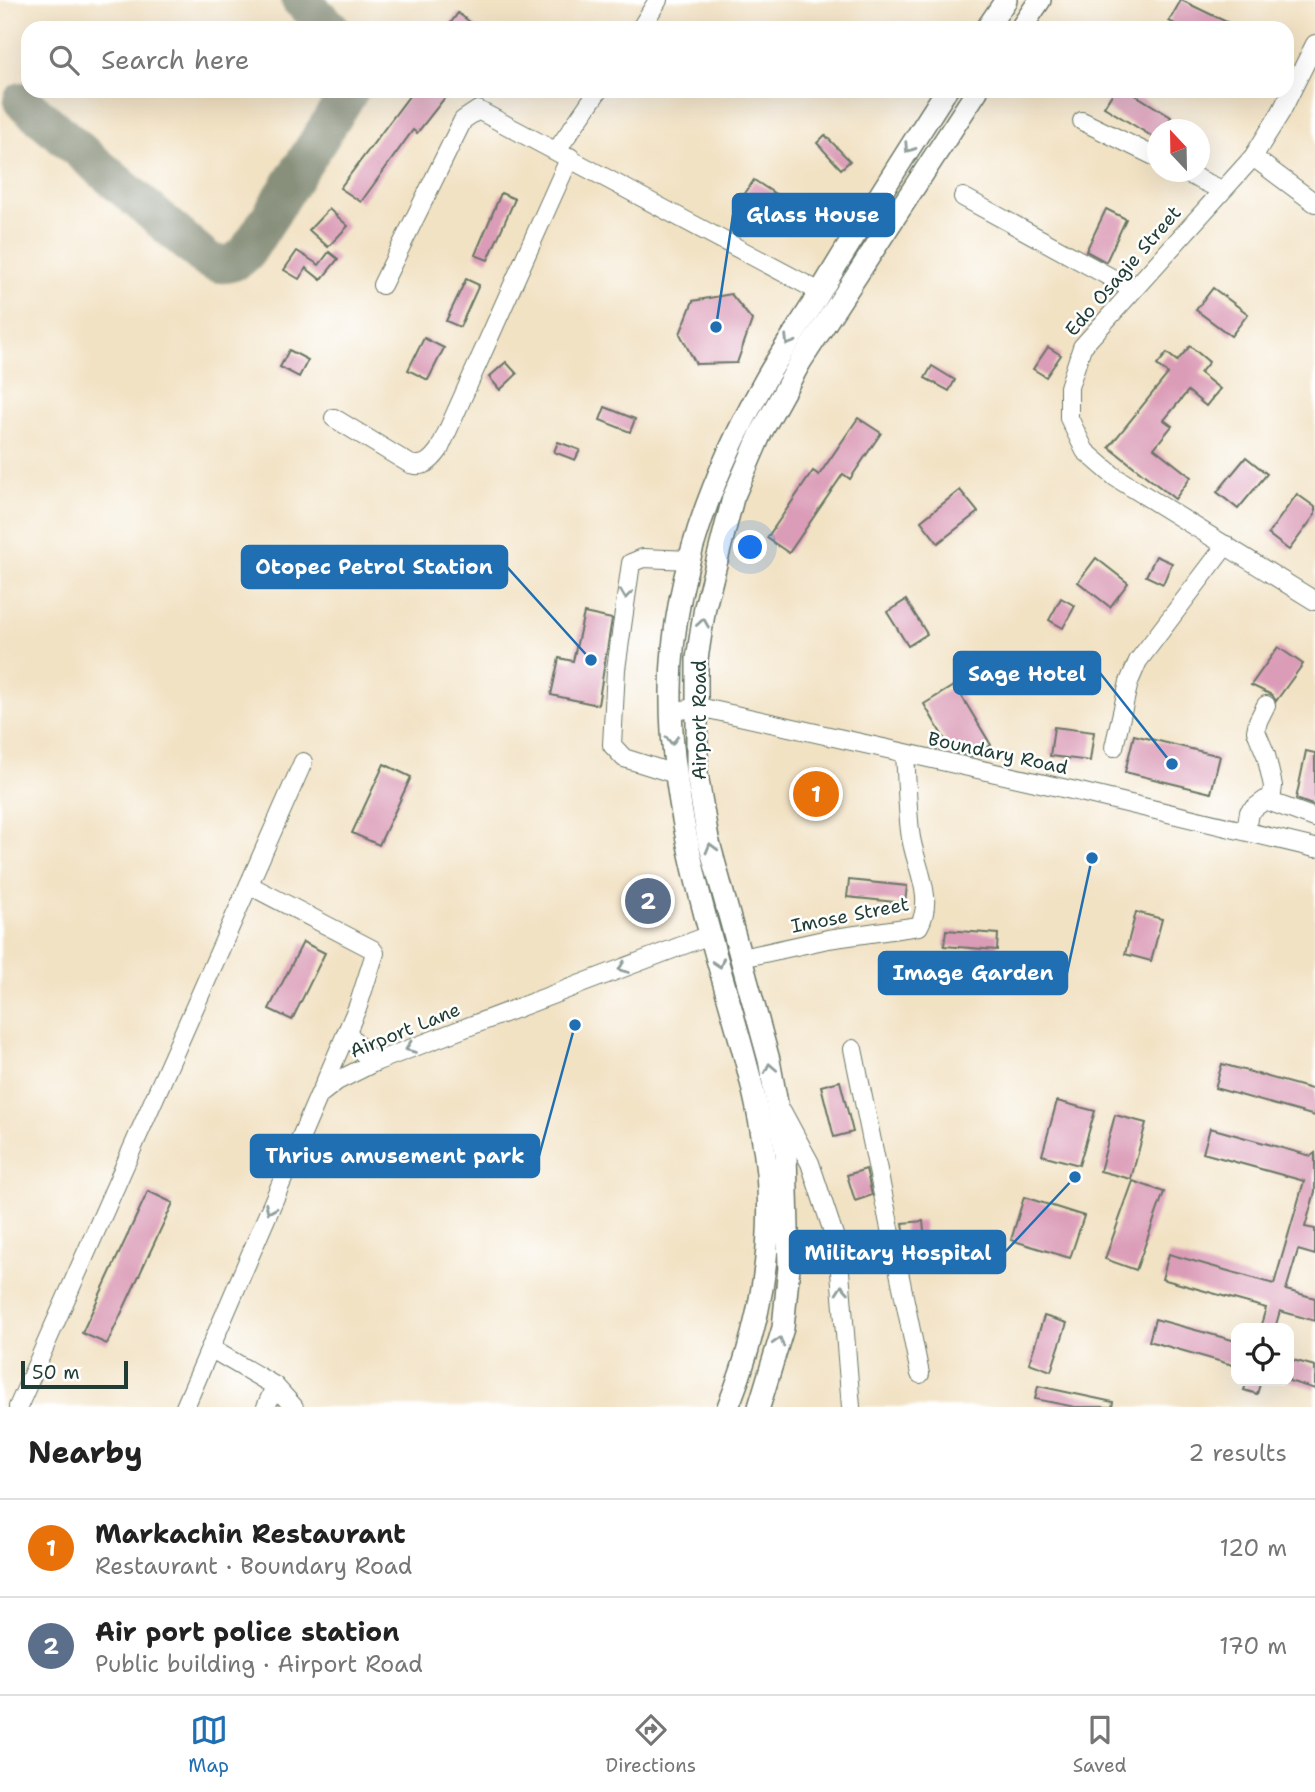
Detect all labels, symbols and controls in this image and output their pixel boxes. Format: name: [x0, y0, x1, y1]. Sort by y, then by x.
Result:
search box: [21, 21, 1294, 98]
icon: search: [45, 41, 83, 79]
text: Search here: [101, 42, 250, 77]
north arrow: [1147, 119, 1210, 182]
one-way arrow: [905, 140, 917, 153]
callout: Glass House: [733, 194, 894, 236]
text: Glass House: [746, 201, 880, 229]
street label: Edo Osagie Street: [1060, 201, 1186, 341]
one-way arrow: [785, 334, 798, 347]
your location: [733, 530, 767, 564]
callout: Otopec Petrol Station: [242, 546, 507, 588]
text: Otopec Petrol Station: [255, 553, 493, 581]
one-way arrow: [619, 589, 634, 600]
one-way arrow: [695, 617, 710, 629]
callout: Sage Hotel: [954, 652, 1100, 694]
street label: Airport Road: [687, 660, 712, 780]
text: Sage Hotel: [968, 660, 1086, 688]
street label: Boundary Road: [926, 726, 1070, 780]
one-way arrow: [664, 736, 680, 746]
pin: 1: [793, 768, 839, 820]
one-way arrow: [705, 842, 719, 854]
pin: 2: [625, 875, 671, 927]
street label: Imose Street: [789, 891, 911, 939]
callout: Image Garden: [879, 952, 1067, 994]
one-way arrow: [710, 956, 725, 968]
one-way arrow: [618, 959, 630, 973]
text: Image Garden: [893, 959, 1053, 987]
street label: Airport Lane: [346, 997, 464, 1063]
one-way arrow: [405, 1040, 417, 1054]
one-way arrow: [763, 1062, 778, 1074]
callout: Thrius amusement park: [251, 1135, 539, 1177]
text: Thrius amusement park: [265, 1142, 525, 1170]
one-way arrow: [264, 1202, 278, 1215]
callout: Military Hospital: [790, 1231, 1005, 1273]
text: Military Hospital: [804, 1239, 992, 1267]
one-way arrow: [835, 1284, 850, 1295]
map controls: [1231, 1323, 1294, 1386]
button: locate: [1231, 1323, 1294, 1386]
one-way arrow: [771, 1336, 786, 1348]
scale bar: [21, 1358, 128, 1390]
text: 50 m: [32, 1360, 80, 1385]
text: Nearby: [28, 1432, 143, 1473]
text: 2 results: [1188, 1438, 1287, 1468]
text: Markachin Restaurant: [95, 1516, 406, 1551]
text: 1: [46, 1533, 56, 1563]
text: 120 m: [1219, 1533, 1287, 1563]
text: Restaurant · Boundary Road: [95, 1551, 412, 1581]
text: Air port police station: [95, 1614, 399, 1649]
text: 2: [43, 1631, 59, 1661]
text: 170 m: [1219, 1631, 1287, 1661]
text: Public building · Airport Road: [95, 1649, 423, 1679]
tab: Map: [188, 1711, 229, 1778]
tab: Directions: [606, 1711, 696, 1778]
tab: Saved: [1073, 1711, 1127, 1778]

